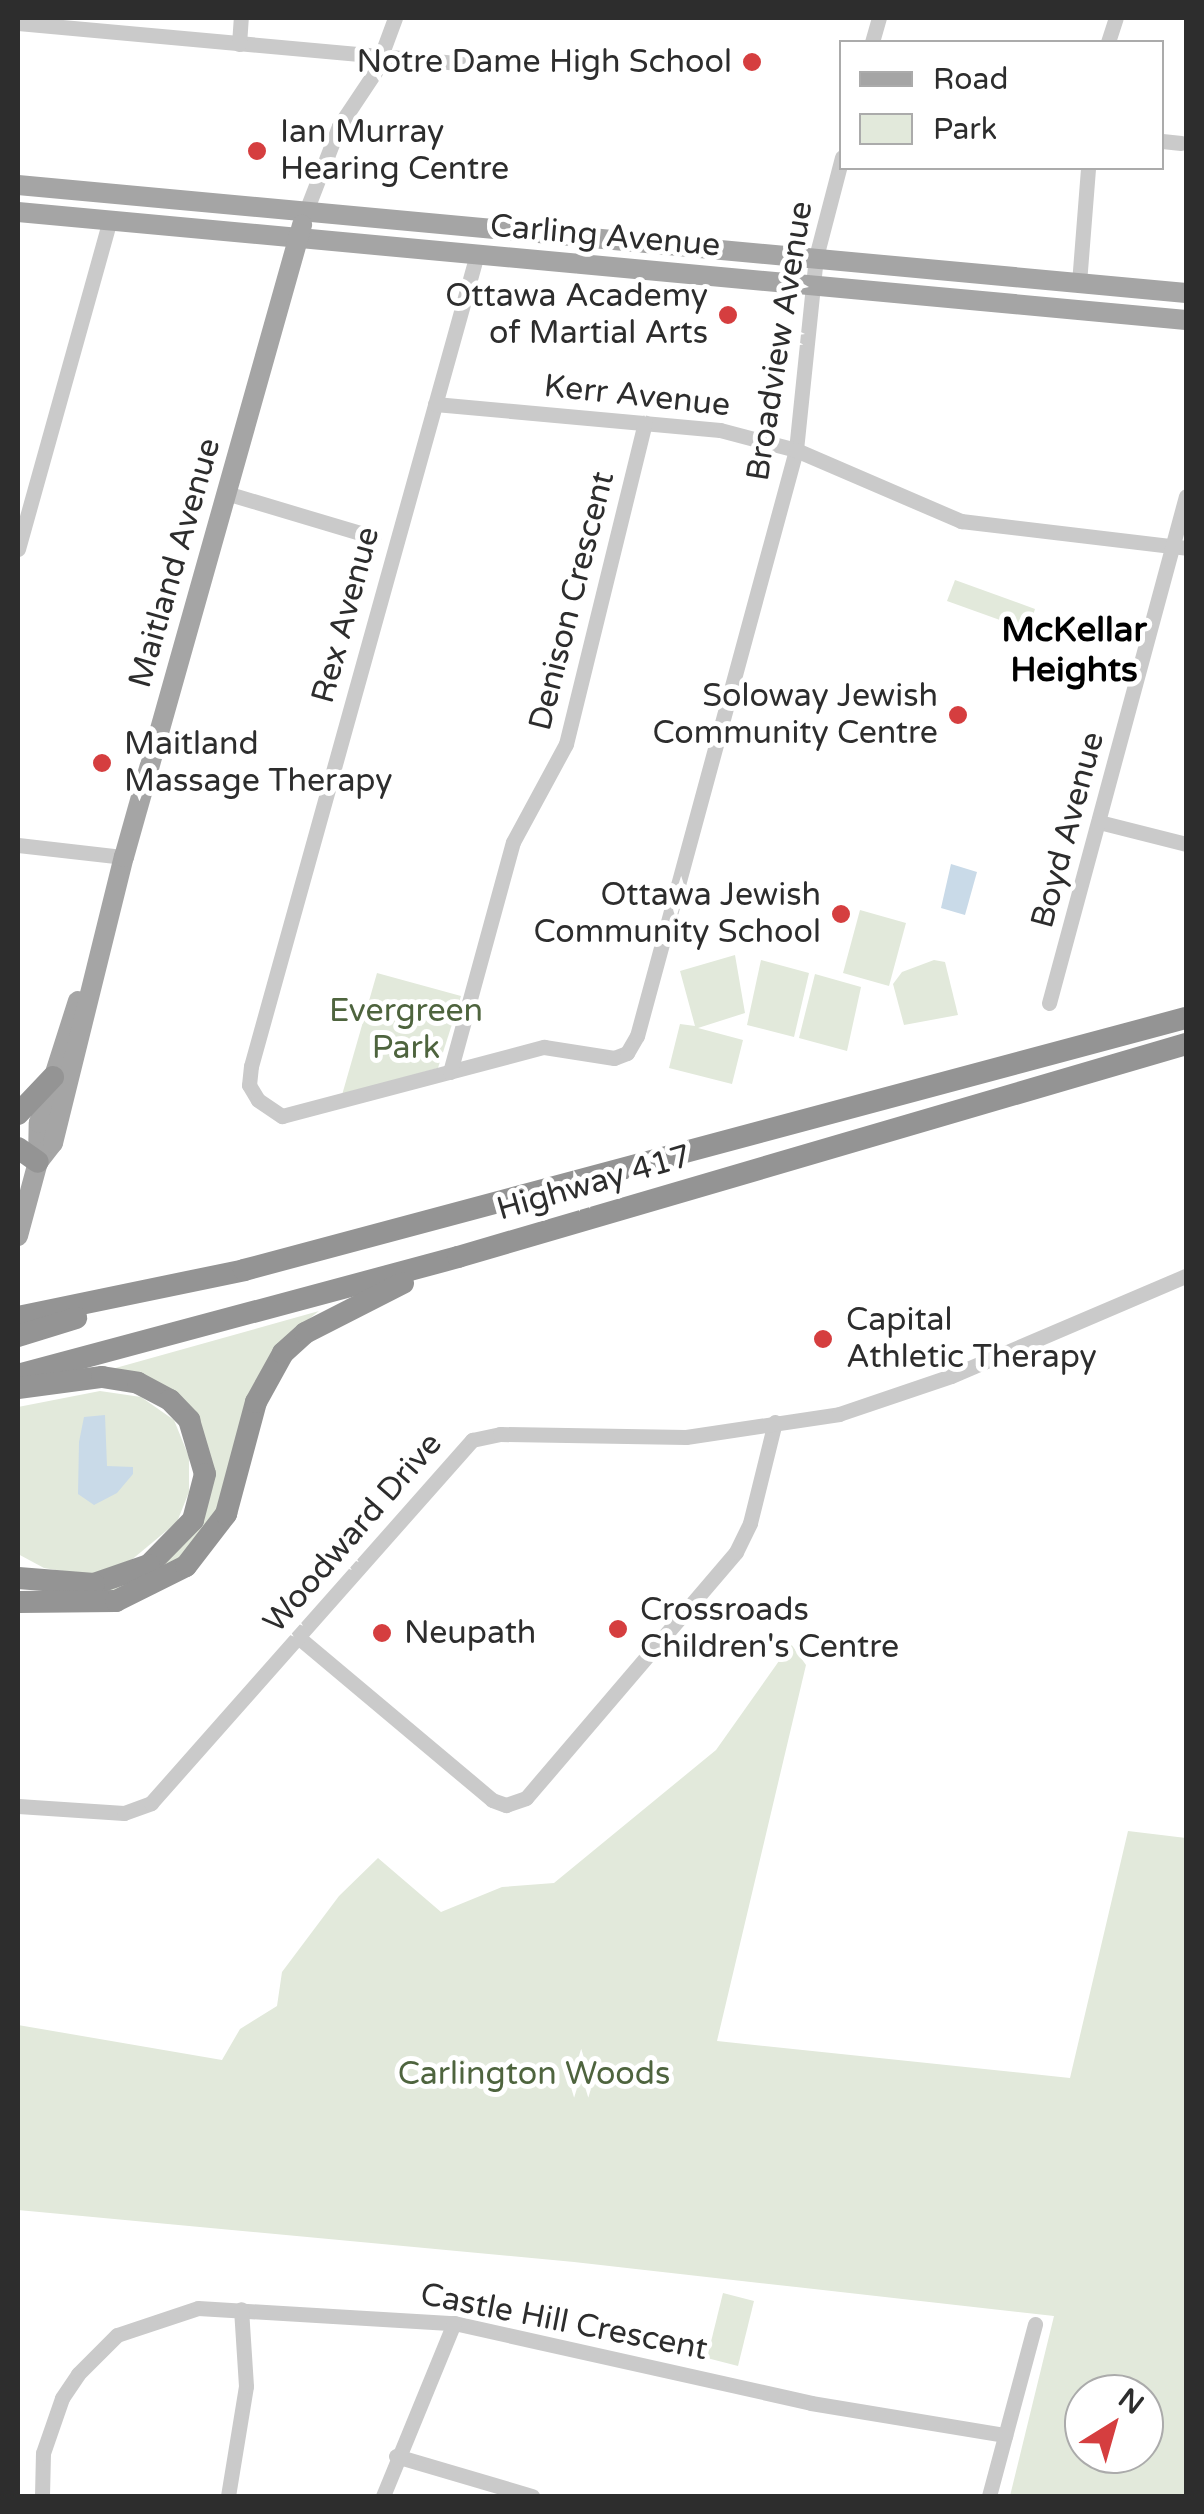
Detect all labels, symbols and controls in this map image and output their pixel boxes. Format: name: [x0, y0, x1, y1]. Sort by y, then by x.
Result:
legend: [839, 40, 1164, 170]
place label: Notre Dame High School: [357, 43, 732, 81]
marker: Notre Dame High School: [741, 51, 763, 73]
text: Road: [933, 61, 1008, 98]
text: Park: [933, 111, 997, 148]
place label: Ian Murray Hearing Centre: [280, 114, 509, 189]
marker: Ian Murray Hearing Centre: [244, 138, 270, 164]
street label: Broadview Avenue: [739, 199, 821, 483]
street label: Carling Avenue: [488, 207, 722, 265]
place label: Ottawa Academy of Martial Arts: [445, 278, 708, 353]
marker: Ottawa Academy of Martial Arts: [717, 304, 739, 326]
street label: Kerr Avenue: [542, 367, 732, 425]
street label: Maitland Avenue: [121, 434, 229, 692]
street label: Denison Crescent: [521, 468, 623, 734]
street label: Rex Avenue: [304, 523, 388, 707]
district label: McKellar Heights: [1001, 609, 1147, 691]
place label: Soloway Jewish Community Centre: [653, 678, 938, 753]
marker: Soloway Jewish Community Centre: [947, 704, 969, 726]
place label: Maitland Massage Therapy: [124, 726, 393, 801]
street label: Boyd Avenue: [1023, 728, 1113, 932]
marker: Maitland Massage Therapy: [89, 750, 115, 776]
place label: Ottawa Jewish Community School: [534, 877, 821, 952]
marker: Ottawa Jewish Community School: [830, 903, 852, 925]
park label: Evergreen Park: [329, 993, 483, 1068]
street label: Highway 417: [493, 1137, 695, 1229]
place label: Capital Athletic Therapy: [846, 1302, 1097, 1377]
marker: Capital Athletic Therapy: [810, 1326, 836, 1352]
street label: Woodward Drive: [256, 1425, 450, 1641]
place label: Crossroads Children's Centre: [640, 1592, 899, 1667]
place label: Neupath: [404, 1614, 536, 1652]
marker: Crossroads Children's Centre: [605, 1616, 631, 1642]
marker: Neupath: [369, 1620, 395, 1646]
park label: Carlington Woods: [398, 2055, 670, 2093]
street label: Castle Hill Crescent: [417, 2275, 711, 2369]
north arrow: [1064, 2374, 1164, 2474]
text: N: [1112, 2381, 1150, 2422]

